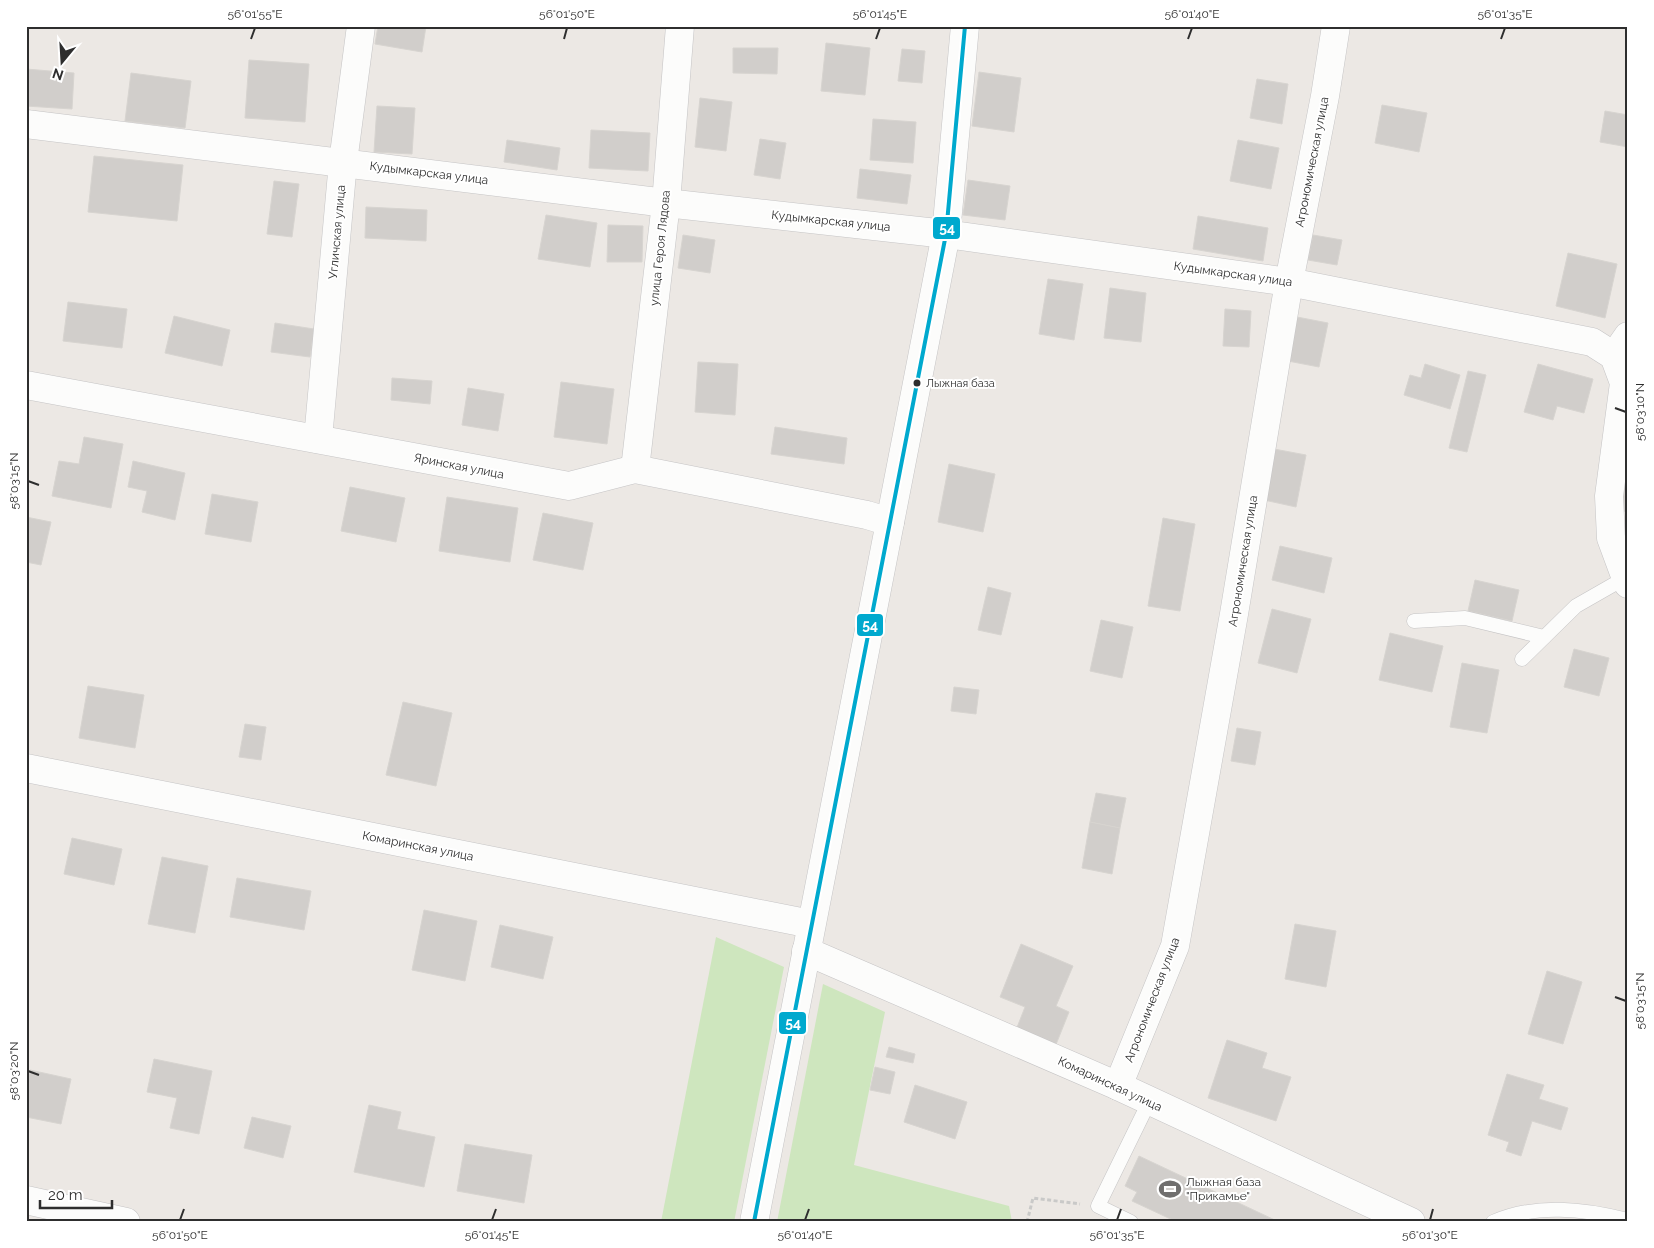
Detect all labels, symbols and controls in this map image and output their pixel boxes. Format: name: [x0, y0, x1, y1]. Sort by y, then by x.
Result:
text: 56°01'55"E: [227, 7, 283, 21]
text: 56°01'50"E: [539, 7, 595, 21]
text: 56°01'45"E: [853, 7, 907, 21]
text: 56°01'40"E: [1164, 7, 1220, 21]
text: 56°01'35"E: [1477, 7, 1533, 21]
north arrow: [38, 38, 88, 88]
text: N: [50, 65, 66, 84]
street label: Агрономическая улица: [1292, 96, 1332, 228]
street label: Кудымкарская улица: [369, 159, 489, 187]
street label: Угличская улица: [326, 184, 348, 280]
street label: улица Героя Лядова: [647, 190, 673, 306]
street label: Кудымкарская улица: [771, 208, 891, 234]
line badge: 54: [932, 216, 961, 240]
text: 54: [939, 220, 955, 236]
street label: Кудымкарская улица: [1173, 259, 1293, 289]
place label: Лыжная база: [926, 377, 995, 390]
marker: Лыжная база: [912, 378, 922, 388]
text: 58°03'10"N: [1633, 383, 1647, 441]
street label: Яринская улица: [413, 450, 505, 482]
text: 58°03'15"N: [7, 452, 21, 510]
street label: Агрономическая улица: [1226, 494, 1260, 628]
line badge: 54: [856, 613, 884, 637]
text: 54: [862, 617, 878, 633]
street label: Комаринская улица: [361, 828, 475, 864]
street label: Агрономическая улица: [1122, 936, 1182, 1064]
text: 58°03'15"N: [1633, 972, 1647, 1030]
line badge: 54: [778, 1011, 807, 1035]
text: 54: [785, 1015, 801, 1031]
text: 58°03'20"N: [7, 1042, 21, 1100]
street label: Комаринская улица: [1056, 1054, 1164, 1114]
place label: Лыжная база "Прикамье": [1186, 1175, 1261, 1203]
sports icon: Лыжная база "Прикамье": [1157, 1176, 1183, 1202]
scale bar: [40, 1178, 112, 1210]
text: 20 m: [48, 1186, 83, 1204]
text: 56°01'50"E: [152, 1228, 208, 1242]
text: 56°01'45"E: [465, 1228, 519, 1242]
text: 56°01'40"E: [777, 1228, 833, 1242]
text: 56°01'35"E: [1089, 1228, 1145, 1242]
text: 56°01'30"E: [1402, 1228, 1458, 1242]

